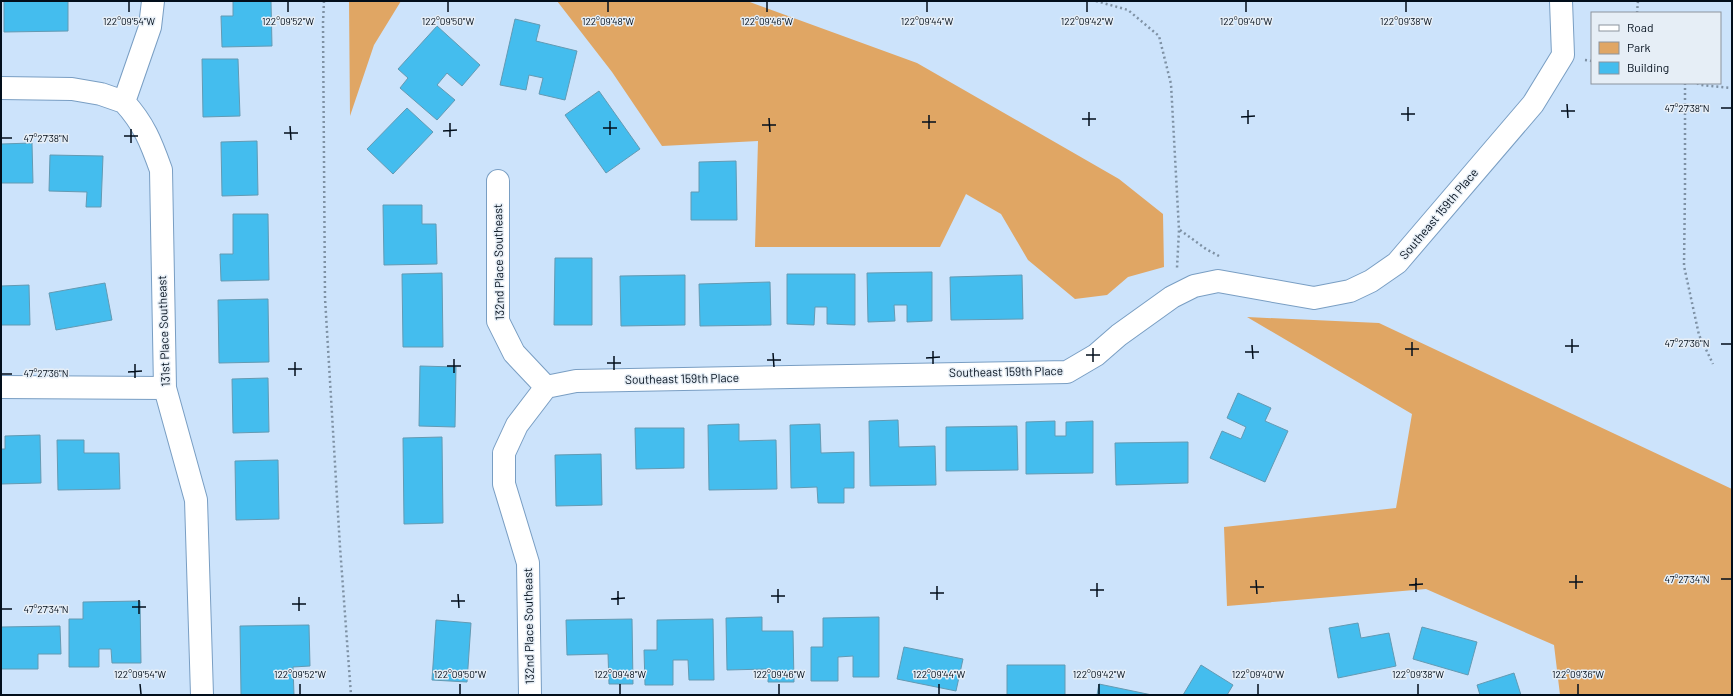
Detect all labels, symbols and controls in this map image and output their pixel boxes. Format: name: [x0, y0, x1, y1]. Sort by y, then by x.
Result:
legend: [1591, 12, 1721, 84]
text: 122°09'54"W: [103, 15, 155, 27]
text: 122°09'52"W: [262, 15, 314, 27]
text: 122°09'50"W: [422, 15, 474, 27]
text: 122°09'48"W: [582, 15, 634, 27]
text: 122°09'46"W: [741, 15, 793, 27]
text: 122°09'44"W: [901, 15, 953, 27]
text: 122°09'42"W: [1061, 15, 1113, 27]
text: 122°09'40"W: [1220, 15, 1273, 27]
text: 122°09'38"W: [1380, 15, 1432, 27]
text: Road: [1627, 20, 1654, 34]
text: Park: [1627, 40, 1651, 54]
text: Building: [1627, 60, 1669, 74]
text: 47°27'38"N: [1665, 102, 1709, 114]
text: 47°27'38"N: [24, 132, 68, 144]
street label: Southeast 159th Place: [1396, 165, 1480, 262]
street label: 132nd Place Southeast: [490, 204, 506, 320]
street label: 131st Place Southeast: [154, 275, 172, 387]
text: 47°27'36"N: [1665, 337, 1709, 349]
street label: Southeast 159th Place: [949, 363, 1063, 379]
text: 47°27'36"N: [24, 367, 68, 379]
street label: Southeast 159th Place: [625, 370, 739, 386]
street label: 132nd Place Southeast: [520, 568, 536, 684]
text: 47°27'34"N: [1664, 573, 1710, 585]
text: 47°27'34"N: [23, 603, 69, 615]
text: 122°09'54"W: [114, 668, 166, 680]
text: 122°09'52"W: [274, 668, 326, 680]
text: 122°09'50"W: [434, 668, 486, 680]
text: 122°09'48"W: [594, 668, 646, 680]
text: 122°09'46"W: [753, 668, 805, 680]
text: 122°09'44"W: [913, 668, 965, 680]
text: 122°09'42"W: [1073, 668, 1125, 680]
text: 122°09'40"W: [1232, 668, 1285, 680]
text: 122°09'38"W: [1392, 668, 1444, 680]
text: 122°09'36"W: [1552, 668, 1604, 680]

